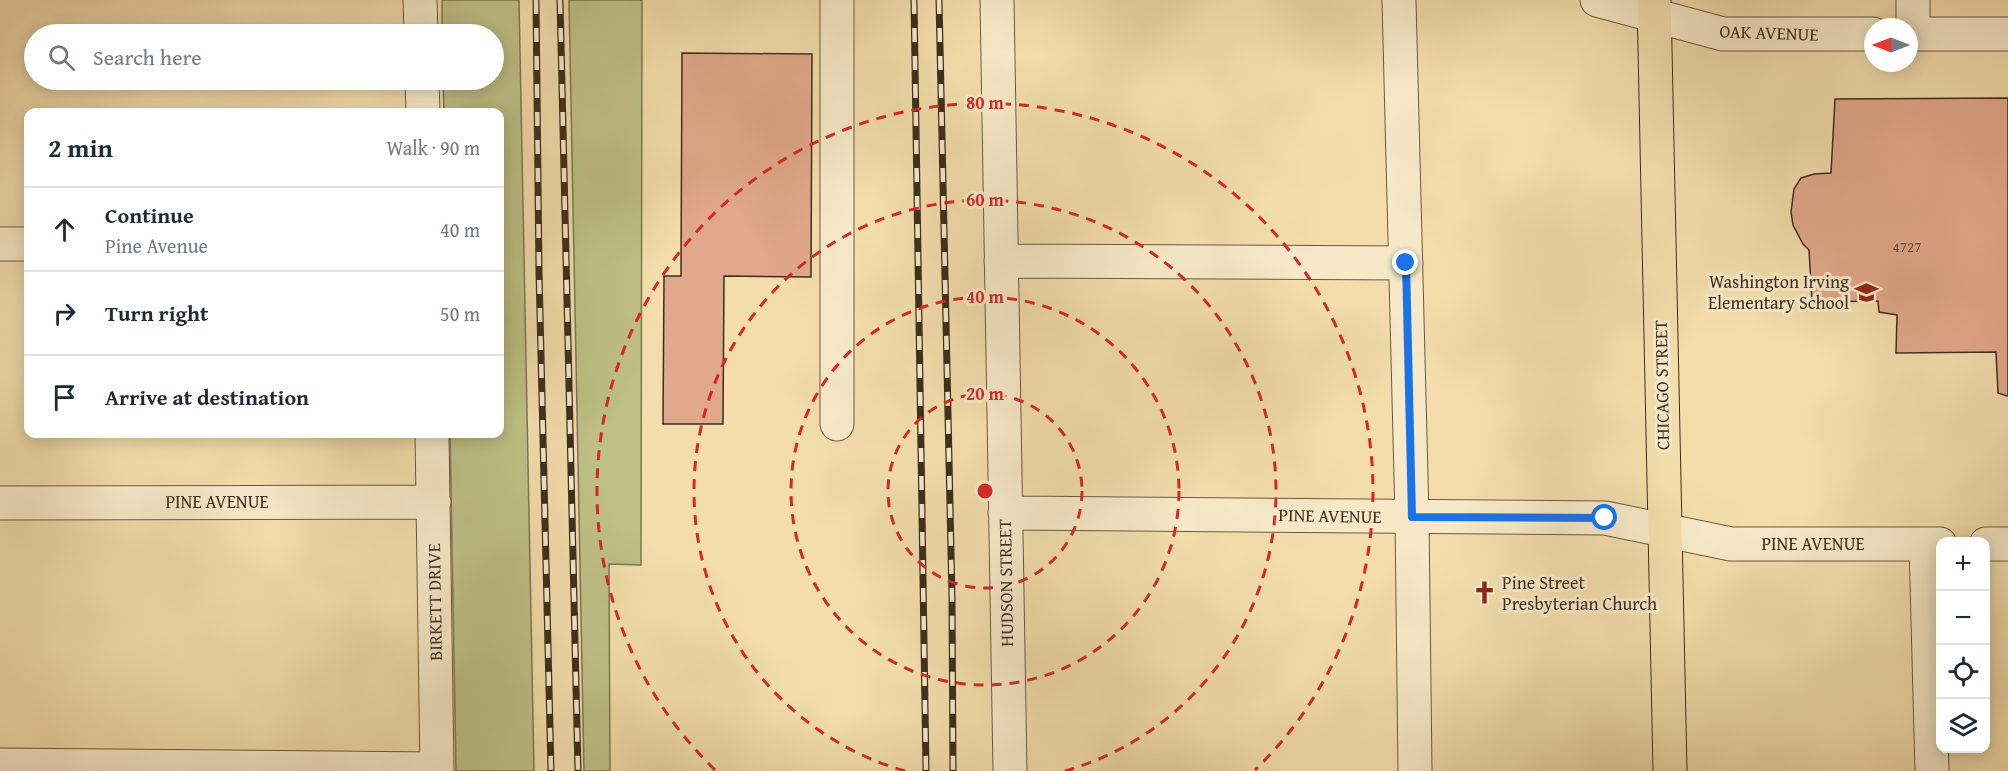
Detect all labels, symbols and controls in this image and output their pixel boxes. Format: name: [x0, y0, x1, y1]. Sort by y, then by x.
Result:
street label: OAK AVENUE: [1719, 17, 1819, 48]
north arrow: [1864, 18, 1918, 72]
search box: [24, 24, 504, 90]
icon: search: [45, 41, 78, 74]
text: Search here: [93, 41, 202, 73]
text: 80 m: [966, 89, 1005, 116]
text: 2 min: [48, 128, 113, 167]
text: Walk · 90 m: [386, 133, 480, 162]
text: 60 m: [966, 186, 1005, 213]
text: Continue: [105, 199, 194, 231]
icon: ahead: [48, 213, 81, 246]
text: 40 m: [440, 215, 480, 244]
text: Pine Avenue: [105, 231, 208, 260]
house number: 4727: [1893, 236, 1921, 257]
route end: [1392, 249, 1418, 275]
place label: Washington Irving Elementary School: [1708, 268, 1849, 316]
school or university icon: Washington Irving Elementary School: [1854, 279, 1880, 305]
text: 40 m: [966, 283, 1005, 310]
icon: right: [48, 297, 81, 330]
text: Turn right: [105, 297, 208, 329]
text: 50 m: [440, 299, 480, 328]
street label: CHICAGO STREET: [1647, 320, 1676, 450]
text: 20 m: [966, 380, 1005, 407]
icon: arrive: [48, 381, 81, 414]
text: Arrive at destination: [105, 381, 309, 413]
centre of rings: [975, 481, 995, 501]
street label: PINE AVENUE: [165, 488, 269, 515]
street label: PINE AVENUE: [1278, 501, 1382, 530]
route start: [1591, 504, 1617, 530]
street label: HUDSON STREET: [991, 519, 1020, 647]
street label: PINE AVENUE: [1761, 530, 1865, 557]
map controls: [1936, 537, 1990, 753]
button: +: [1936, 537, 1990, 591]
street label: BIRKETT DRIVE: [420, 543, 449, 661]
place label: Pine Street Presbyterian Church: [1502, 569, 1657, 617]
church icon: Pine Street Presbyterian Church: [1471, 580, 1497, 606]
button: −: [1936, 591, 1990, 645]
button: locate: [1936, 645, 1990, 699]
button: layers: [1936, 699, 1990, 753]

